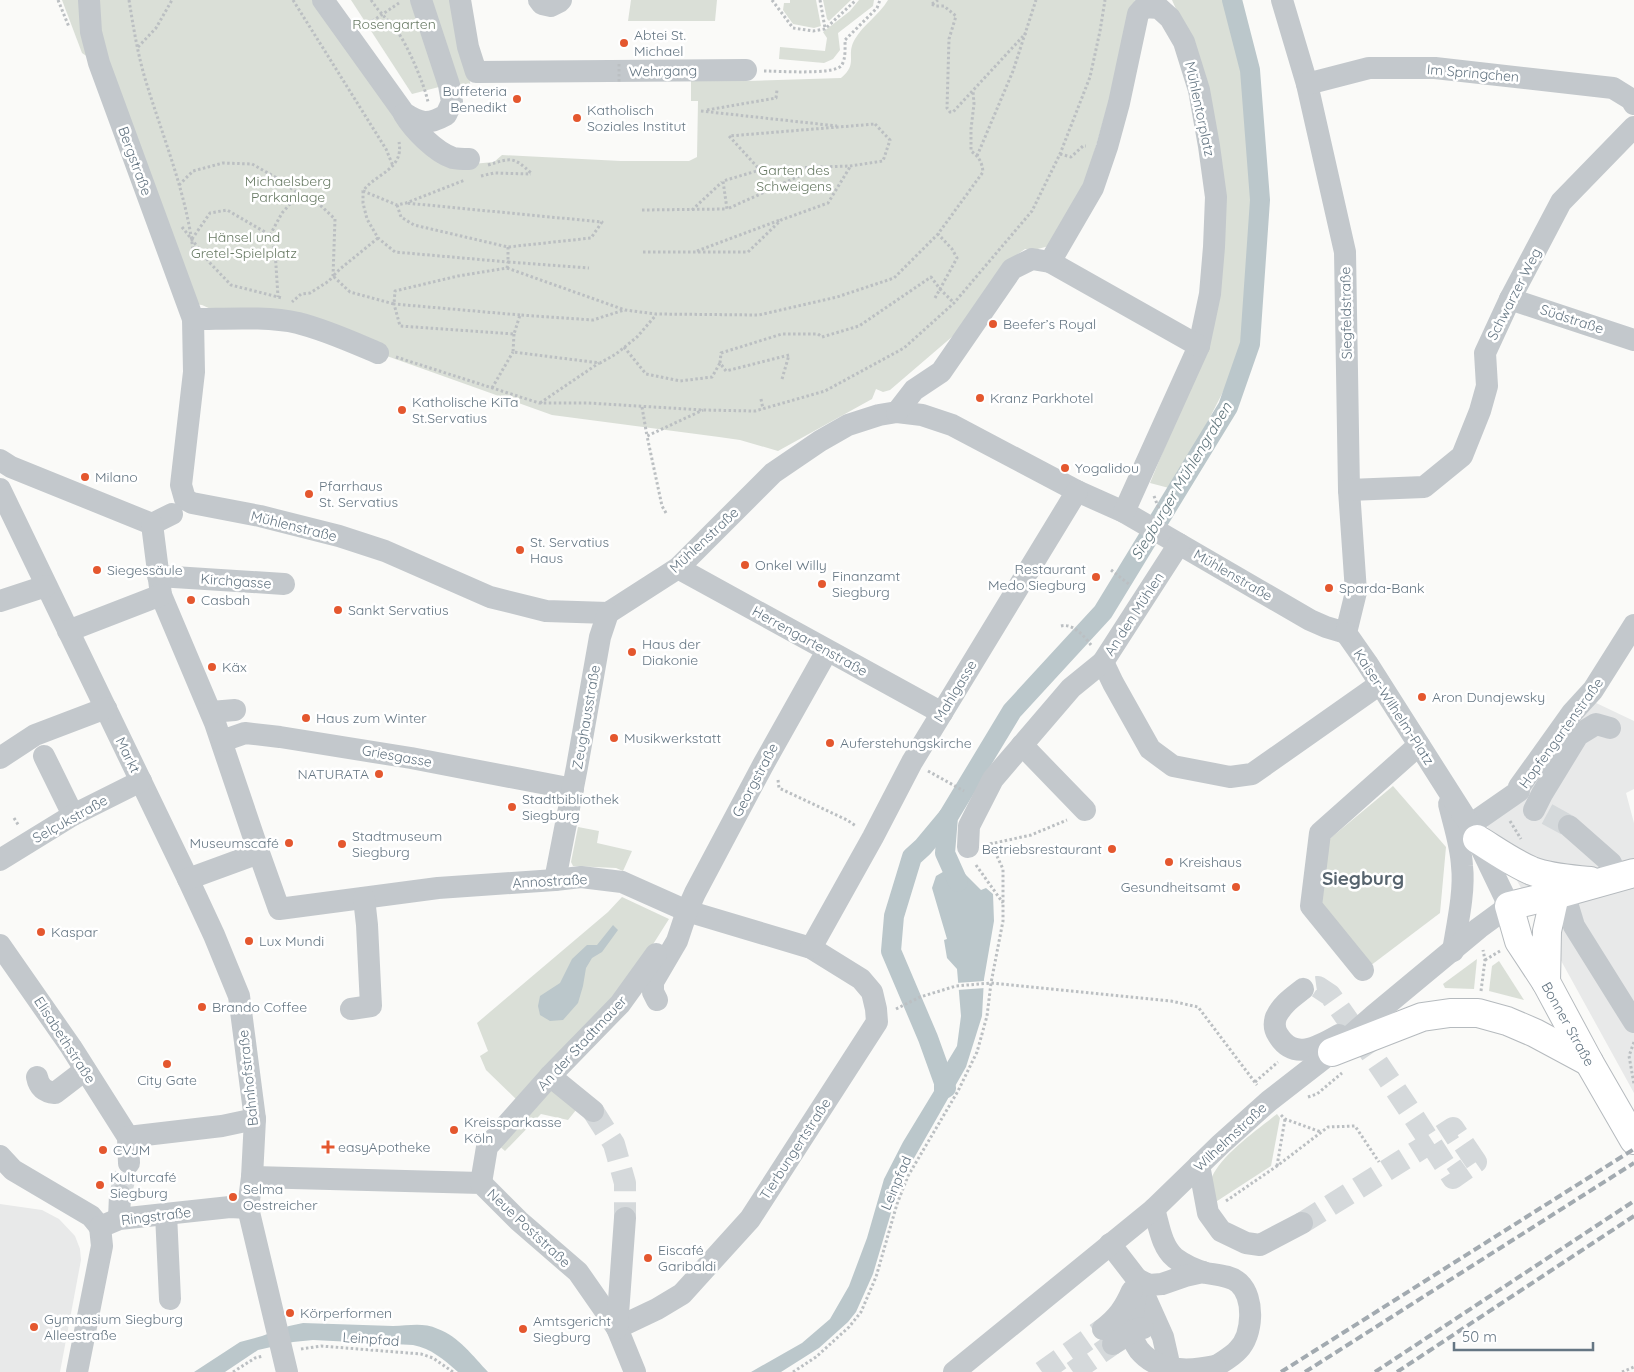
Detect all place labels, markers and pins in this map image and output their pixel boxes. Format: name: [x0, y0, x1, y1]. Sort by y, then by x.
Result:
place label: Abtei St. Michael: [634, 26, 686, 60]
marker: Abtei St. Michael: [618, 37, 630, 49]
place label: Buffeteria Benedikt: [442, 82, 507, 116]
marker: Buffeteria Benedikt: [511, 93, 523, 105]
place label: Katholisch Soziales Institut: [587, 101, 686, 135]
marker: Katholisch Soziales Institut: [571, 112, 583, 124]
place label: Beefer’s Royal: [1003, 315, 1096, 333]
marker: Beefer’s Royal: [987, 318, 999, 330]
place label: Kranz Parkhotel: [990, 389, 1093, 407]
marker: Kranz Parkhotel: [974, 392, 986, 404]
place label: Katholische KiTa St.Servatius: [412, 393, 518, 427]
marker: Katholische KiTa St.Servatius: [396, 404, 408, 416]
place label: Yogalidou: [1075, 459, 1139, 477]
marker: Yogalidou: [1059, 462, 1071, 474]
place label: Milano: [95, 468, 138, 486]
marker: Milano: [79, 471, 91, 483]
place label: Pfarrhaus St. Servatius: [319, 477, 398, 511]
marker: Pfarrhaus St. Servatius: [303, 488, 315, 500]
place label: St. Servatius Haus: [530, 533, 609, 567]
marker: St. Servatius Haus: [514, 544, 526, 556]
place label: Onkel Willy: [755, 556, 827, 574]
marker: Onkel Willy: [739, 559, 751, 571]
place label: Restaurant Medo Siegburg: [988, 560, 1086, 594]
place label: Siegessäule: [107, 561, 183, 579]
marker: Siegessäule: [91, 564, 103, 576]
place label: Finanzamt Siegburg: [832, 567, 901, 601]
marker: Restaurant Medo Siegburg: [1090, 571, 1102, 583]
marker: Finanzamt Siegburg: [816, 578, 828, 590]
place label: Sparda-Bank: [1339, 579, 1425, 597]
marker: Sparda-Bank: [1323, 582, 1335, 594]
place label: Casbah: [201, 591, 250, 609]
marker: Casbah: [185, 594, 197, 606]
place label: Sankt Servatius: [348, 601, 449, 619]
marker: Sankt Servatius: [332, 604, 344, 616]
place label: Haus der Diakonie: [642, 635, 701, 669]
marker: Haus der Diakonie: [626, 646, 638, 658]
place label: Käx: [222, 658, 247, 676]
marker: Käx: [206, 661, 218, 673]
place label: Aron Dunajewsky: [1432, 688, 1545, 706]
marker: Aron Dunajewsky: [1416, 691, 1428, 703]
place label: Haus zum Winter: [316, 709, 427, 727]
marker: Haus zum Winter: [300, 712, 312, 724]
place label: Musikwerkstatt: [624, 729, 721, 747]
marker: Musikwerkstatt: [608, 732, 620, 744]
place label: Auferstehungskirche: [840, 734, 972, 752]
marker: Auferstehungskirche: [824, 737, 836, 749]
place label: NATURATA: [297, 765, 369, 783]
marker: NATURATA: [373, 768, 385, 780]
place label: Stadtbibliothek Siegburg: [522, 790, 619, 824]
marker: Stadtbibliothek Siegburg: [506, 801, 518, 813]
place label: Stadtmuseum Siegburg: [352, 827, 442, 861]
place label: Museumscafé: [190, 834, 279, 852]
marker: Museumscafé: [283, 837, 295, 849]
marker: Stadtmuseum Siegburg: [336, 838, 348, 850]
place label: Betriebsrestaurant: [982, 840, 1102, 858]
marker: Betriebsrestaurant: [1106, 843, 1118, 855]
place label: Kreishaus: [1179, 853, 1242, 871]
marker: Kreishaus: [1163, 856, 1175, 868]
place label: Gesundheitsamt: [1121, 878, 1226, 896]
marker: Gesundheitsamt: [1230, 881, 1242, 893]
place label: Kaspar: [51, 923, 98, 941]
marker: Kaspar: [35, 926, 47, 938]
place label: Lux Mundi: [259, 932, 324, 950]
marker: Lux Mundi: [243, 935, 255, 947]
place label: Brando Coffee: [212, 998, 307, 1016]
marker: Brando Coffee: [196, 1001, 208, 1013]
marker: City Gate: [161, 1058, 173, 1070]
place label: City Gate: [137, 1071, 197, 1089]
place label: Kreissparkasse Köln: [464, 1113, 562, 1147]
marker: Kreissparkasse Köln: [448, 1124, 460, 1136]
place label: easyApotheke: [338, 1138, 430, 1156]
place label: CVJM: [113, 1141, 150, 1159]
marker: easyApotheke: [322, 1141, 334, 1153]
marker: CVJM: [97, 1144, 109, 1156]
place label: Kulturcafé Siegburg: [110, 1168, 176, 1202]
marker: Kulturcafé Siegburg: [94, 1179, 106, 1191]
place label: Selma Oestreicher: [243, 1180, 318, 1214]
marker: Selma Oestreicher: [227, 1191, 239, 1203]
place label: Eiscafé Garibaldi: [658, 1241, 716, 1275]
marker: Eiscafé Garibaldi: [642, 1252, 654, 1264]
place label: Körperformen: [300, 1304, 392, 1322]
marker: Körperformen: [284, 1307, 296, 1319]
place label: Gymnasium Siegburg Alleestraße: [44, 1310, 183, 1344]
place label: Amtsgericht Siegburg: [533, 1312, 611, 1346]
marker: Gymnasium Siegburg Alleestraße: [28, 1321, 40, 1333]
marker: Amtsgericht Siegburg: [517, 1323, 529, 1335]

